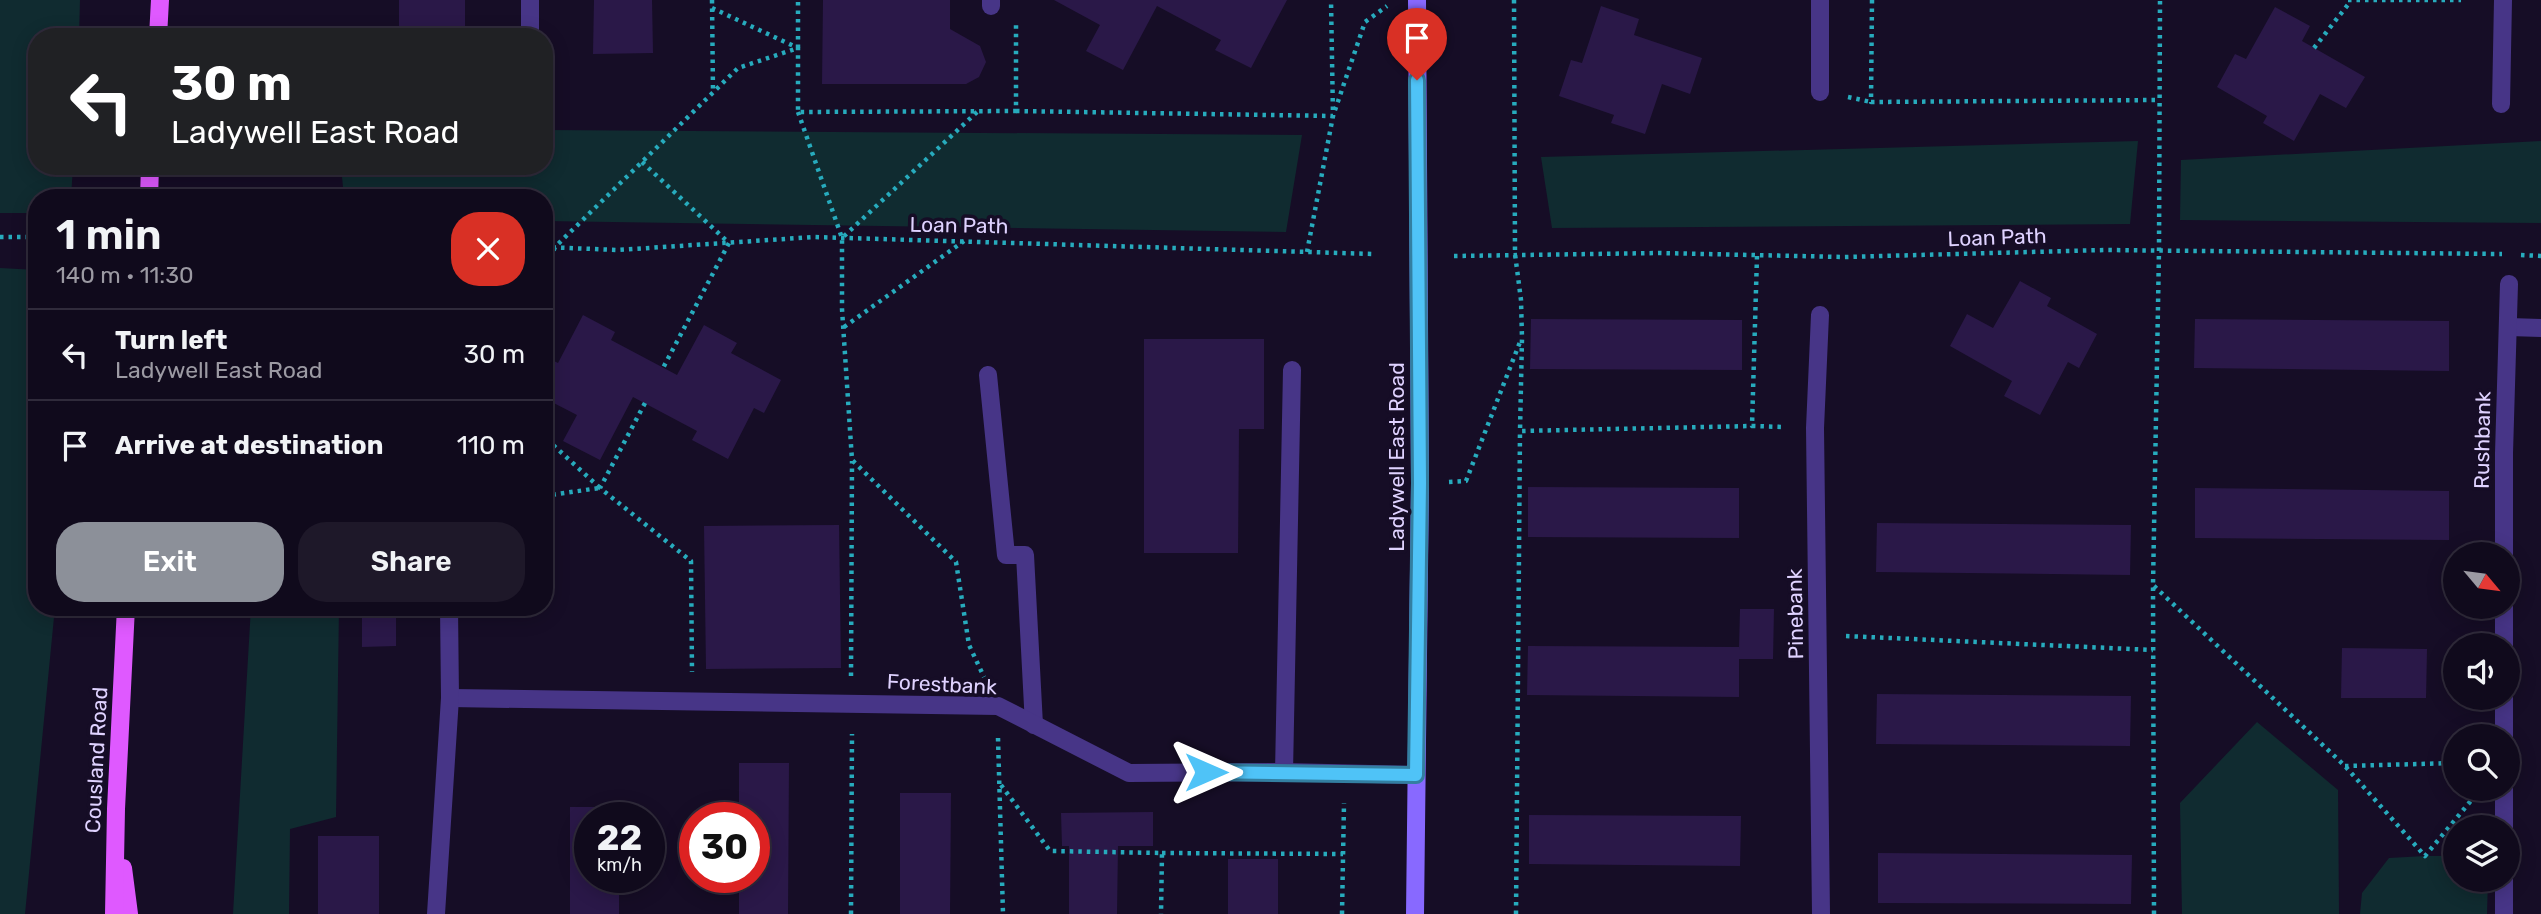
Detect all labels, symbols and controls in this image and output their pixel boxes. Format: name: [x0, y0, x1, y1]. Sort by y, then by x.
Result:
pin: [1387, 8, 1447, 80]
icon: arrive: [1398, 19, 1436, 57]
text: 30 m: [171, 54, 292, 112]
icon: left: [56, 56, 147, 147]
text: Ladywell East Road: [171, 113, 459, 151]
text: 1 min: [56, 210, 162, 260]
button: close: [451, 212, 525, 286]
street label: Loan Path: [909, 212, 1009, 238]
street label: Loan Path: [1947, 223, 2047, 251]
text: 140 m · 11:30: [56, 261, 194, 289]
text: Turn left: [115, 325, 227, 356]
icon: left: [56, 336, 94, 374]
text: 30 m: [463, 339, 525, 370]
text: Ladywell East Road: [115, 356, 322, 384]
street label: Ladywell East Road: [1384, 362, 1409, 552]
street label: Rushbank: [2469, 391, 2495, 489]
icon: arrive: [56, 427, 94, 465]
text: Arrive at destination: [115, 430, 383, 461]
text: 110 m: [457, 430, 525, 461]
button: Exit: [56, 522, 284, 602]
button: Share: [298, 522, 525, 602]
north arrow: [2443, 542, 2520, 620]
map controls: [2443, 542, 2520, 892]
street label: Pinebank: [1782, 568, 1808, 660]
button: sound: [2443, 633, 2520, 710]
street label: Forestbank: [886, 669, 998, 699]
street label: Cousland Road: [80, 686, 112, 834]
button: search: [2443, 724, 2520, 801]
position arrow: [1169, 735, 1243, 809]
speed limit sign: 30: [679, 802, 770, 893]
button: layers: [2443, 815, 2520, 892]
text: 22: [597, 817, 642, 859]
text: km/h: [597, 854, 642, 876]

